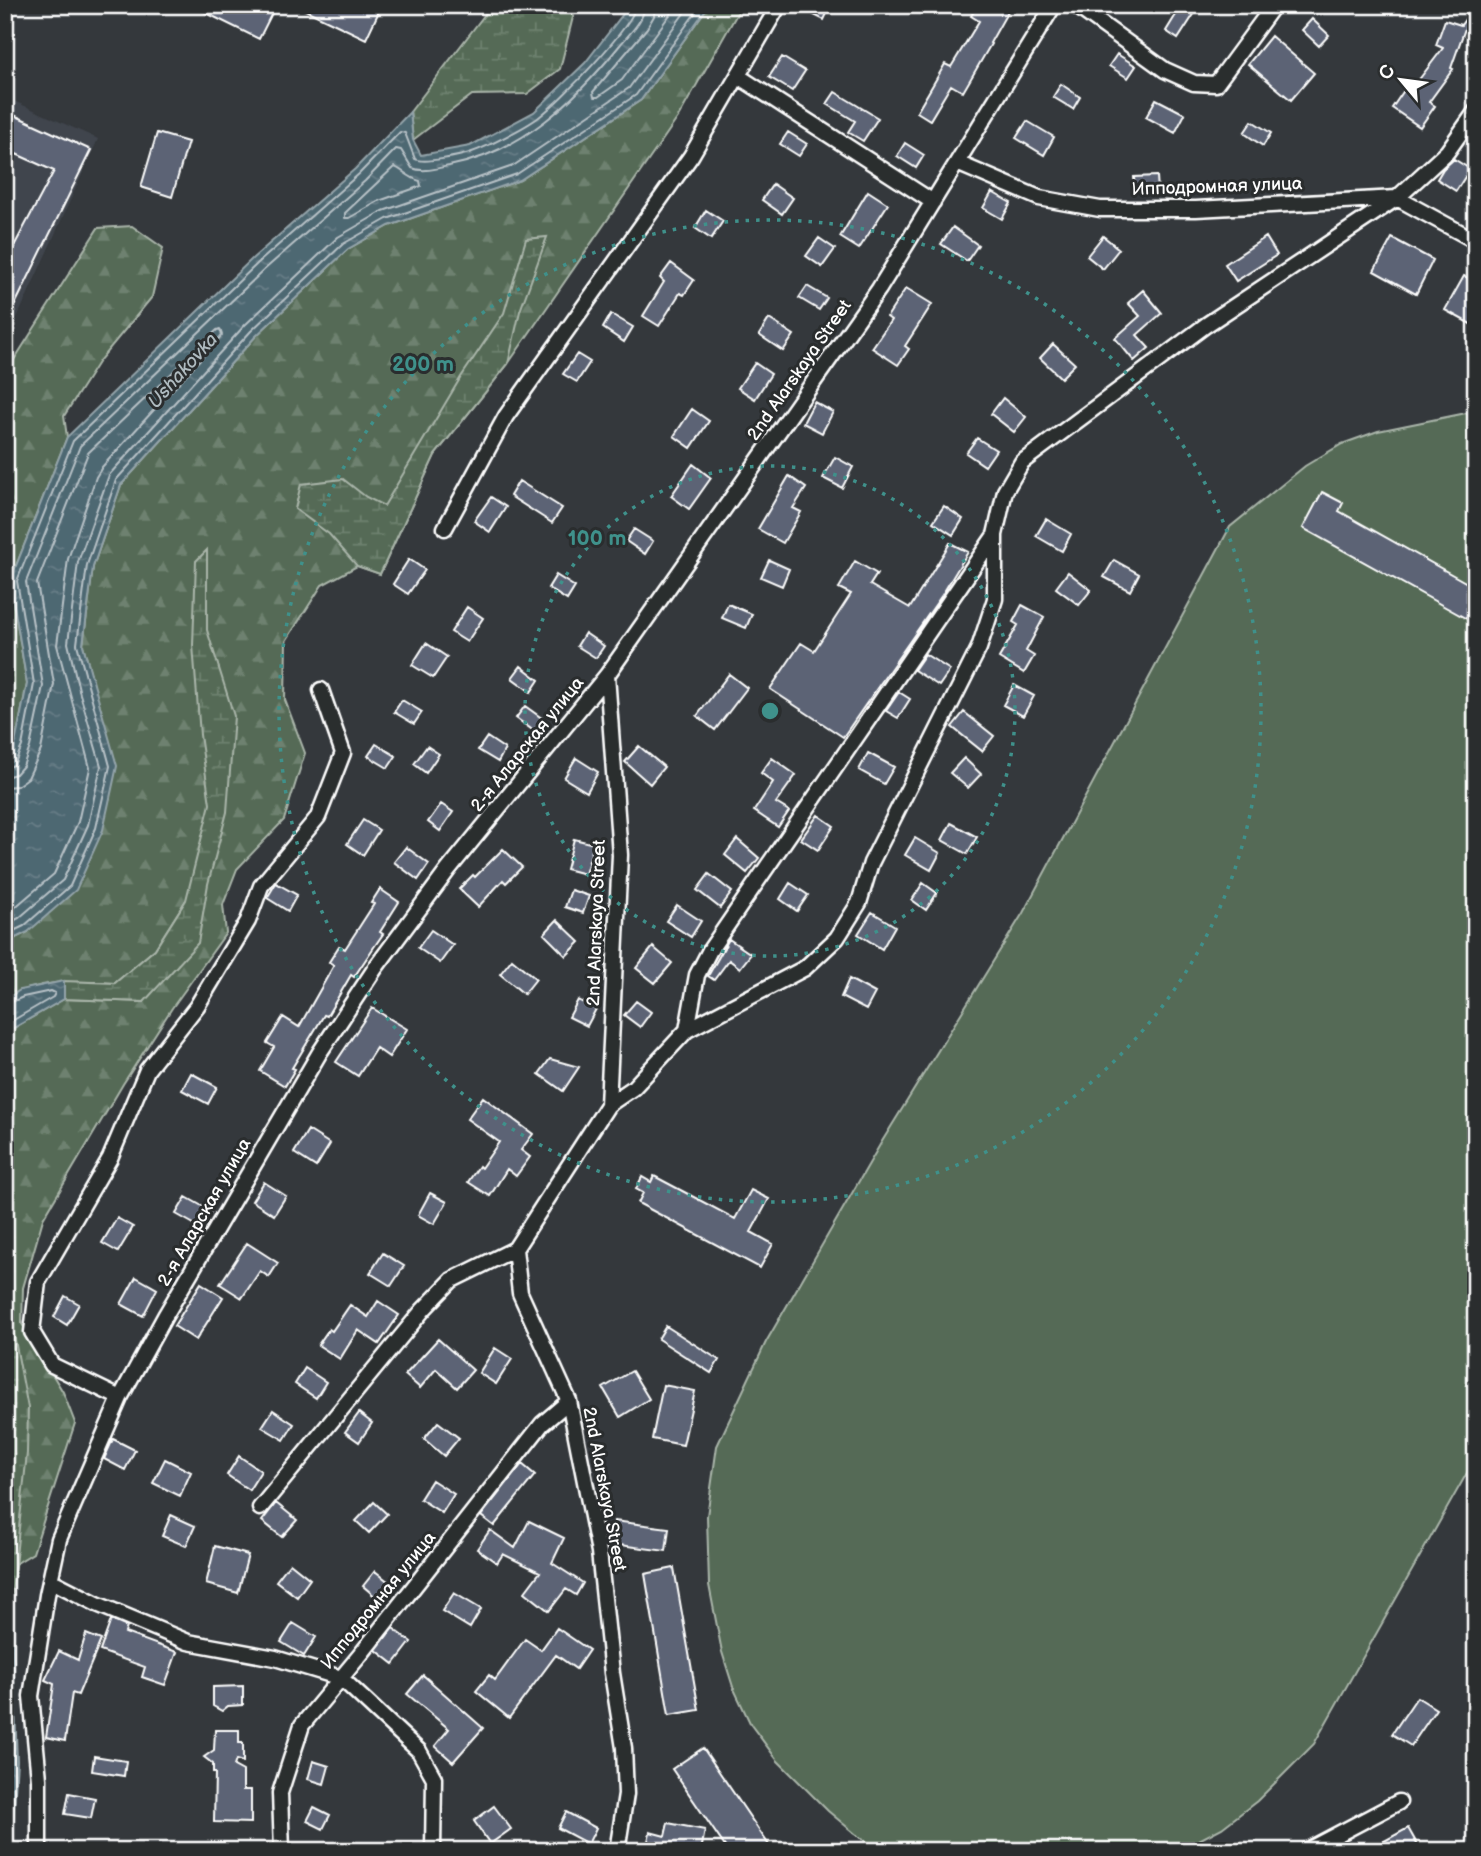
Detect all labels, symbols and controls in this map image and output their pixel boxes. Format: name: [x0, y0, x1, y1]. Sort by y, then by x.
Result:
north arrow: [1366, 46, 1436, 116]
text: С: [1374, 61, 1401, 84]
street label: Ипподромная улица: [1131, 173, 1303, 200]
street label: 2nd Alarskaya Street: [743, 296, 856, 445]
water label: Ushakovka: [143, 329, 223, 413]
text: 200 m: [392, 352, 454, 377]
text: 100 m: [568, 526, 626, 551]
street label: 2-я Аларская улица: [467, 672, 588, 816]
centre of rings: [758, 699, 782, 723]
street label: 2nd Alarskaya Street: [583, 839, 610, 1007]
street label: 2-я Аларская улица: [153, 1134, 256, 1290]
street label: 2nd Alarskaya Street: [578, 1405, 631, 1573]
street label: Ипподромная улица: [316, 1527, 441, 1673]

